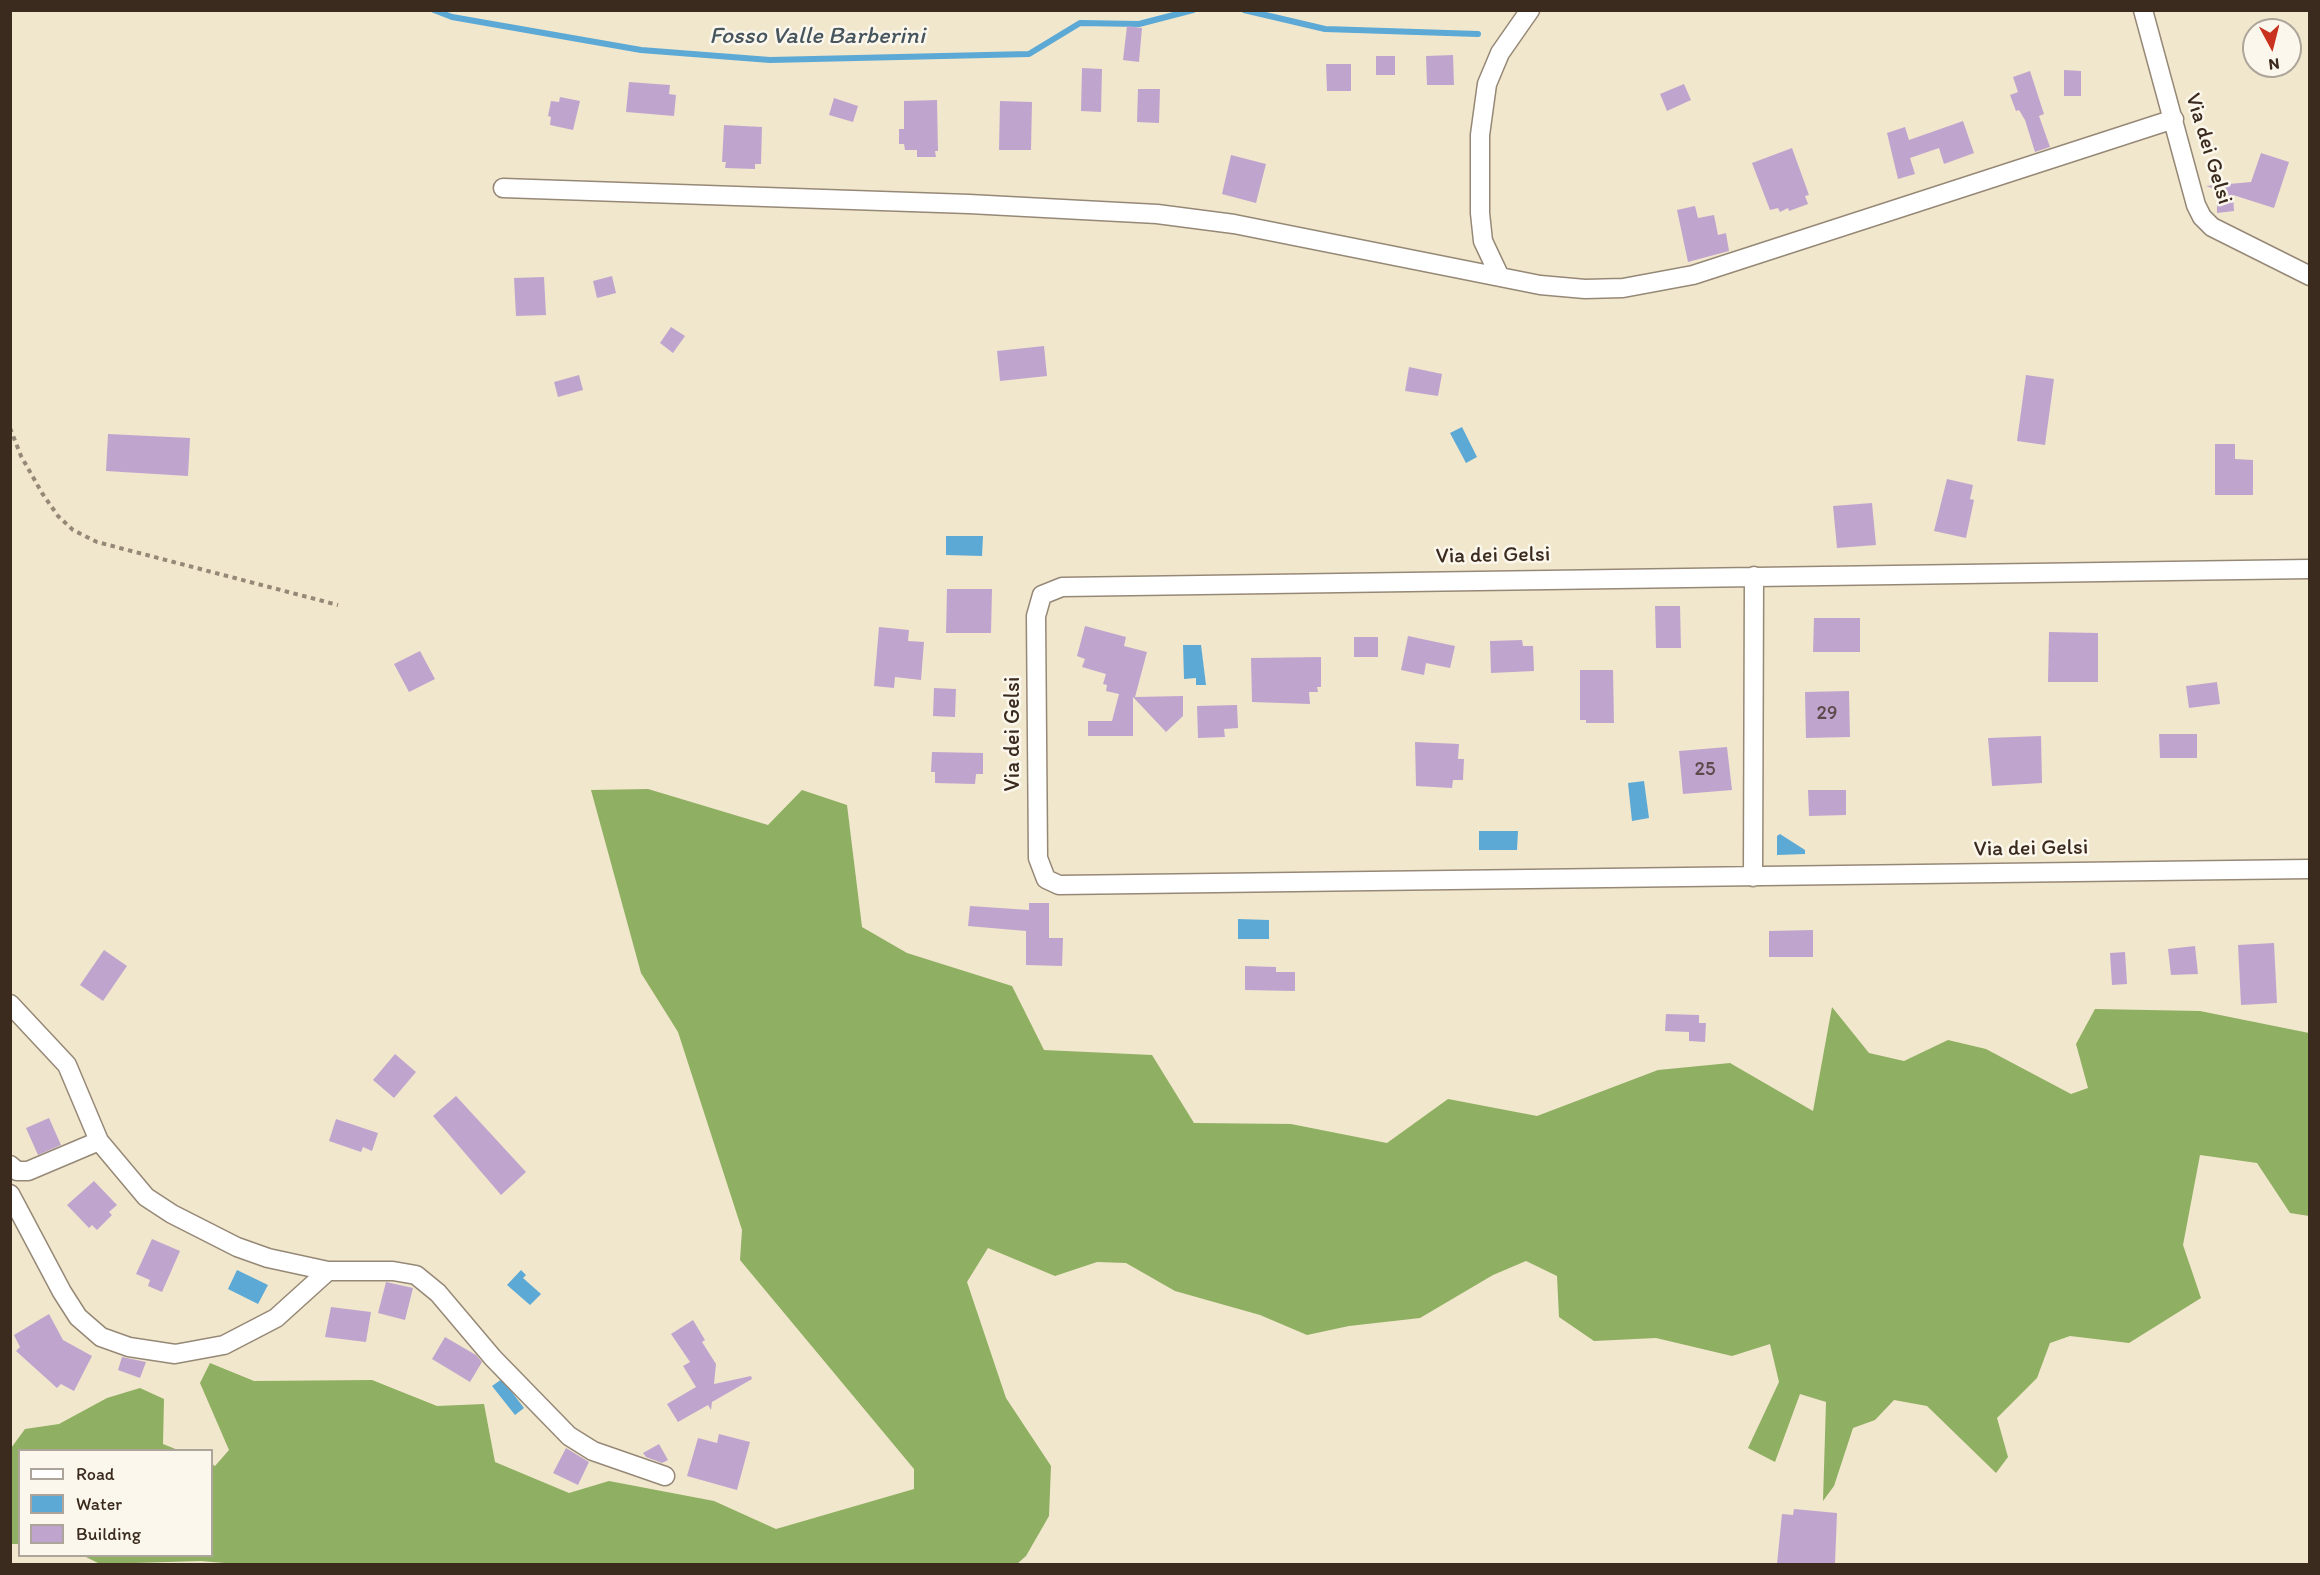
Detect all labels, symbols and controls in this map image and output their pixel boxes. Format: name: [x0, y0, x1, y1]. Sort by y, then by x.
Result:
north arrow: [2242, 18, 2302, 78]
water label: Fosso Valle Barberini: [709, 23, 925, 51]
text: N: [2267, 54, 2281, 74]
street label: Via dei Gelsi: [2179, 90, 2237, 208]
street label: Via dei Gelsi: [1435, 542, 1551, 570]
street label: Via dei Gelsi: [1000, 677, 1026, 791]
house number: 29: [1817, 702, 1837, 726]
house number: 25: [1694, 758, 1716, 782]
street label: Via dei Gelsi: [1973, 835, 2089, 863]
legend: [18, 1449, 213, 1557]
text: Road: [76, 1463, 115, 1485]
text: Water: [76, 1493, 122, 1515]
text: Building: [76, 1523, 141, 1545]

